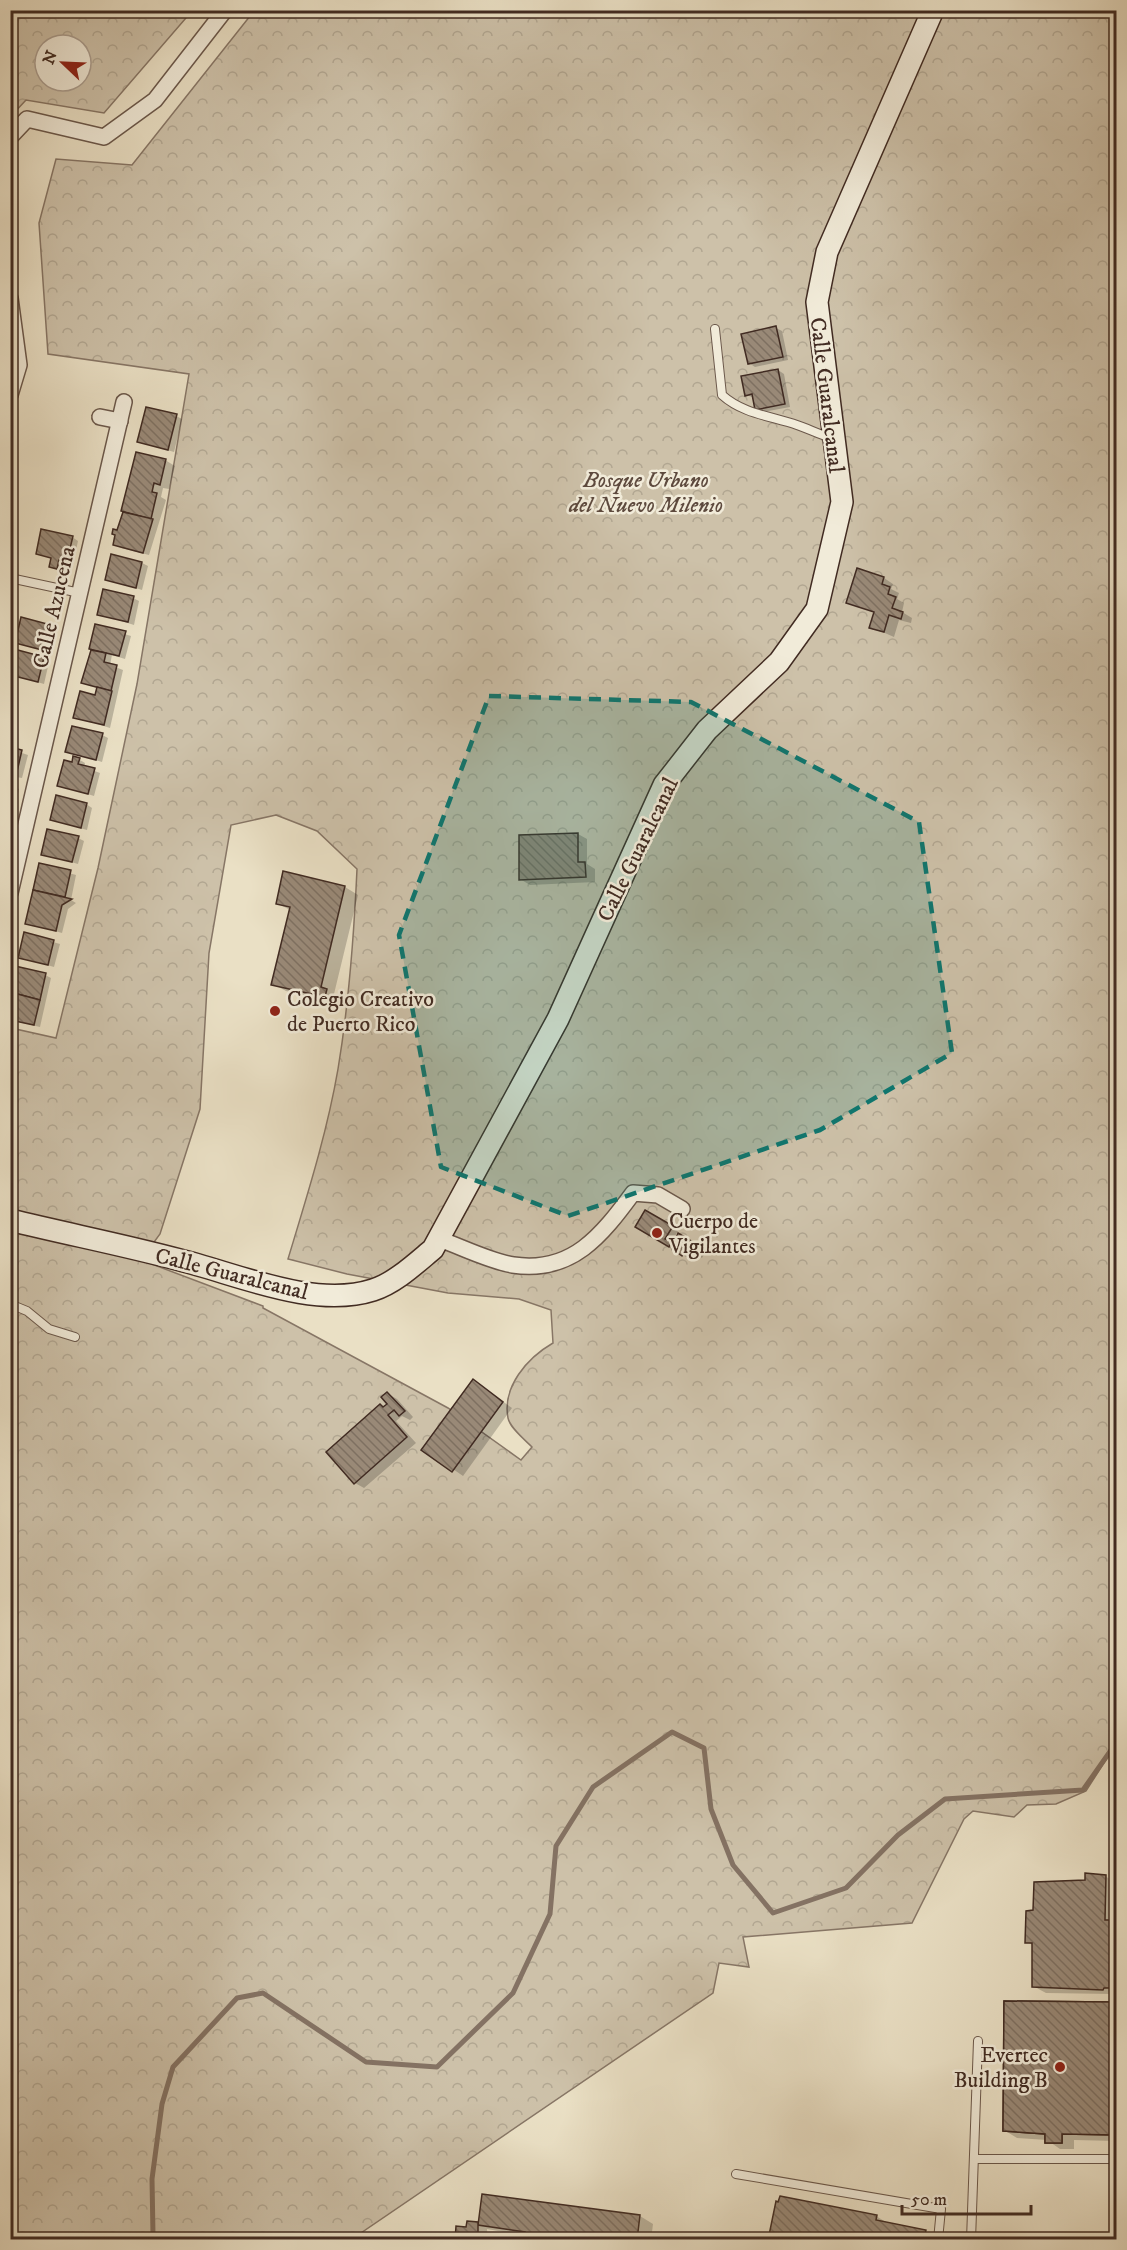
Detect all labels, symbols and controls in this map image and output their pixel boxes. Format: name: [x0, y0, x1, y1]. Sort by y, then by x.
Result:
north arrow: [33, 33, 93, 93]
text: N: [38, 48, 62, 67]
street label: Calle Guaralcanal: [804, 316, 850, 475]
park label: Bosque Urbano del Nuevo Milenio: [568, 467, 723, 519]
street label: Calle Azucena: [27, 543, 82, 671]
street label: Calle Guaralcanal: [592, 773, 685, 926]
place label: Colegio Creativo de Puerto Rico: [287, 986, 434, 1038]
marker: Colegio Creativo de Puerto Rico: [268, 1004, 282, 1018]
place label: Cuerpo de Vigilantes: [668, 1208, 758, 1260]
marker: Cuerpo de Vigilantes: [650, 1226, 664, 1240]
street label: Calle Guaralcanal: [152, 1242, 311, 1307]
place label: Evertec Building B: [954, 2042, 1048, 2094]
marker: Evertec Building B: [1053, 2060, 1067, 2074]
scale bar: [902, 2178, 1031, 2216]
text: 50 m: [911, 2189, 947, 2211]

